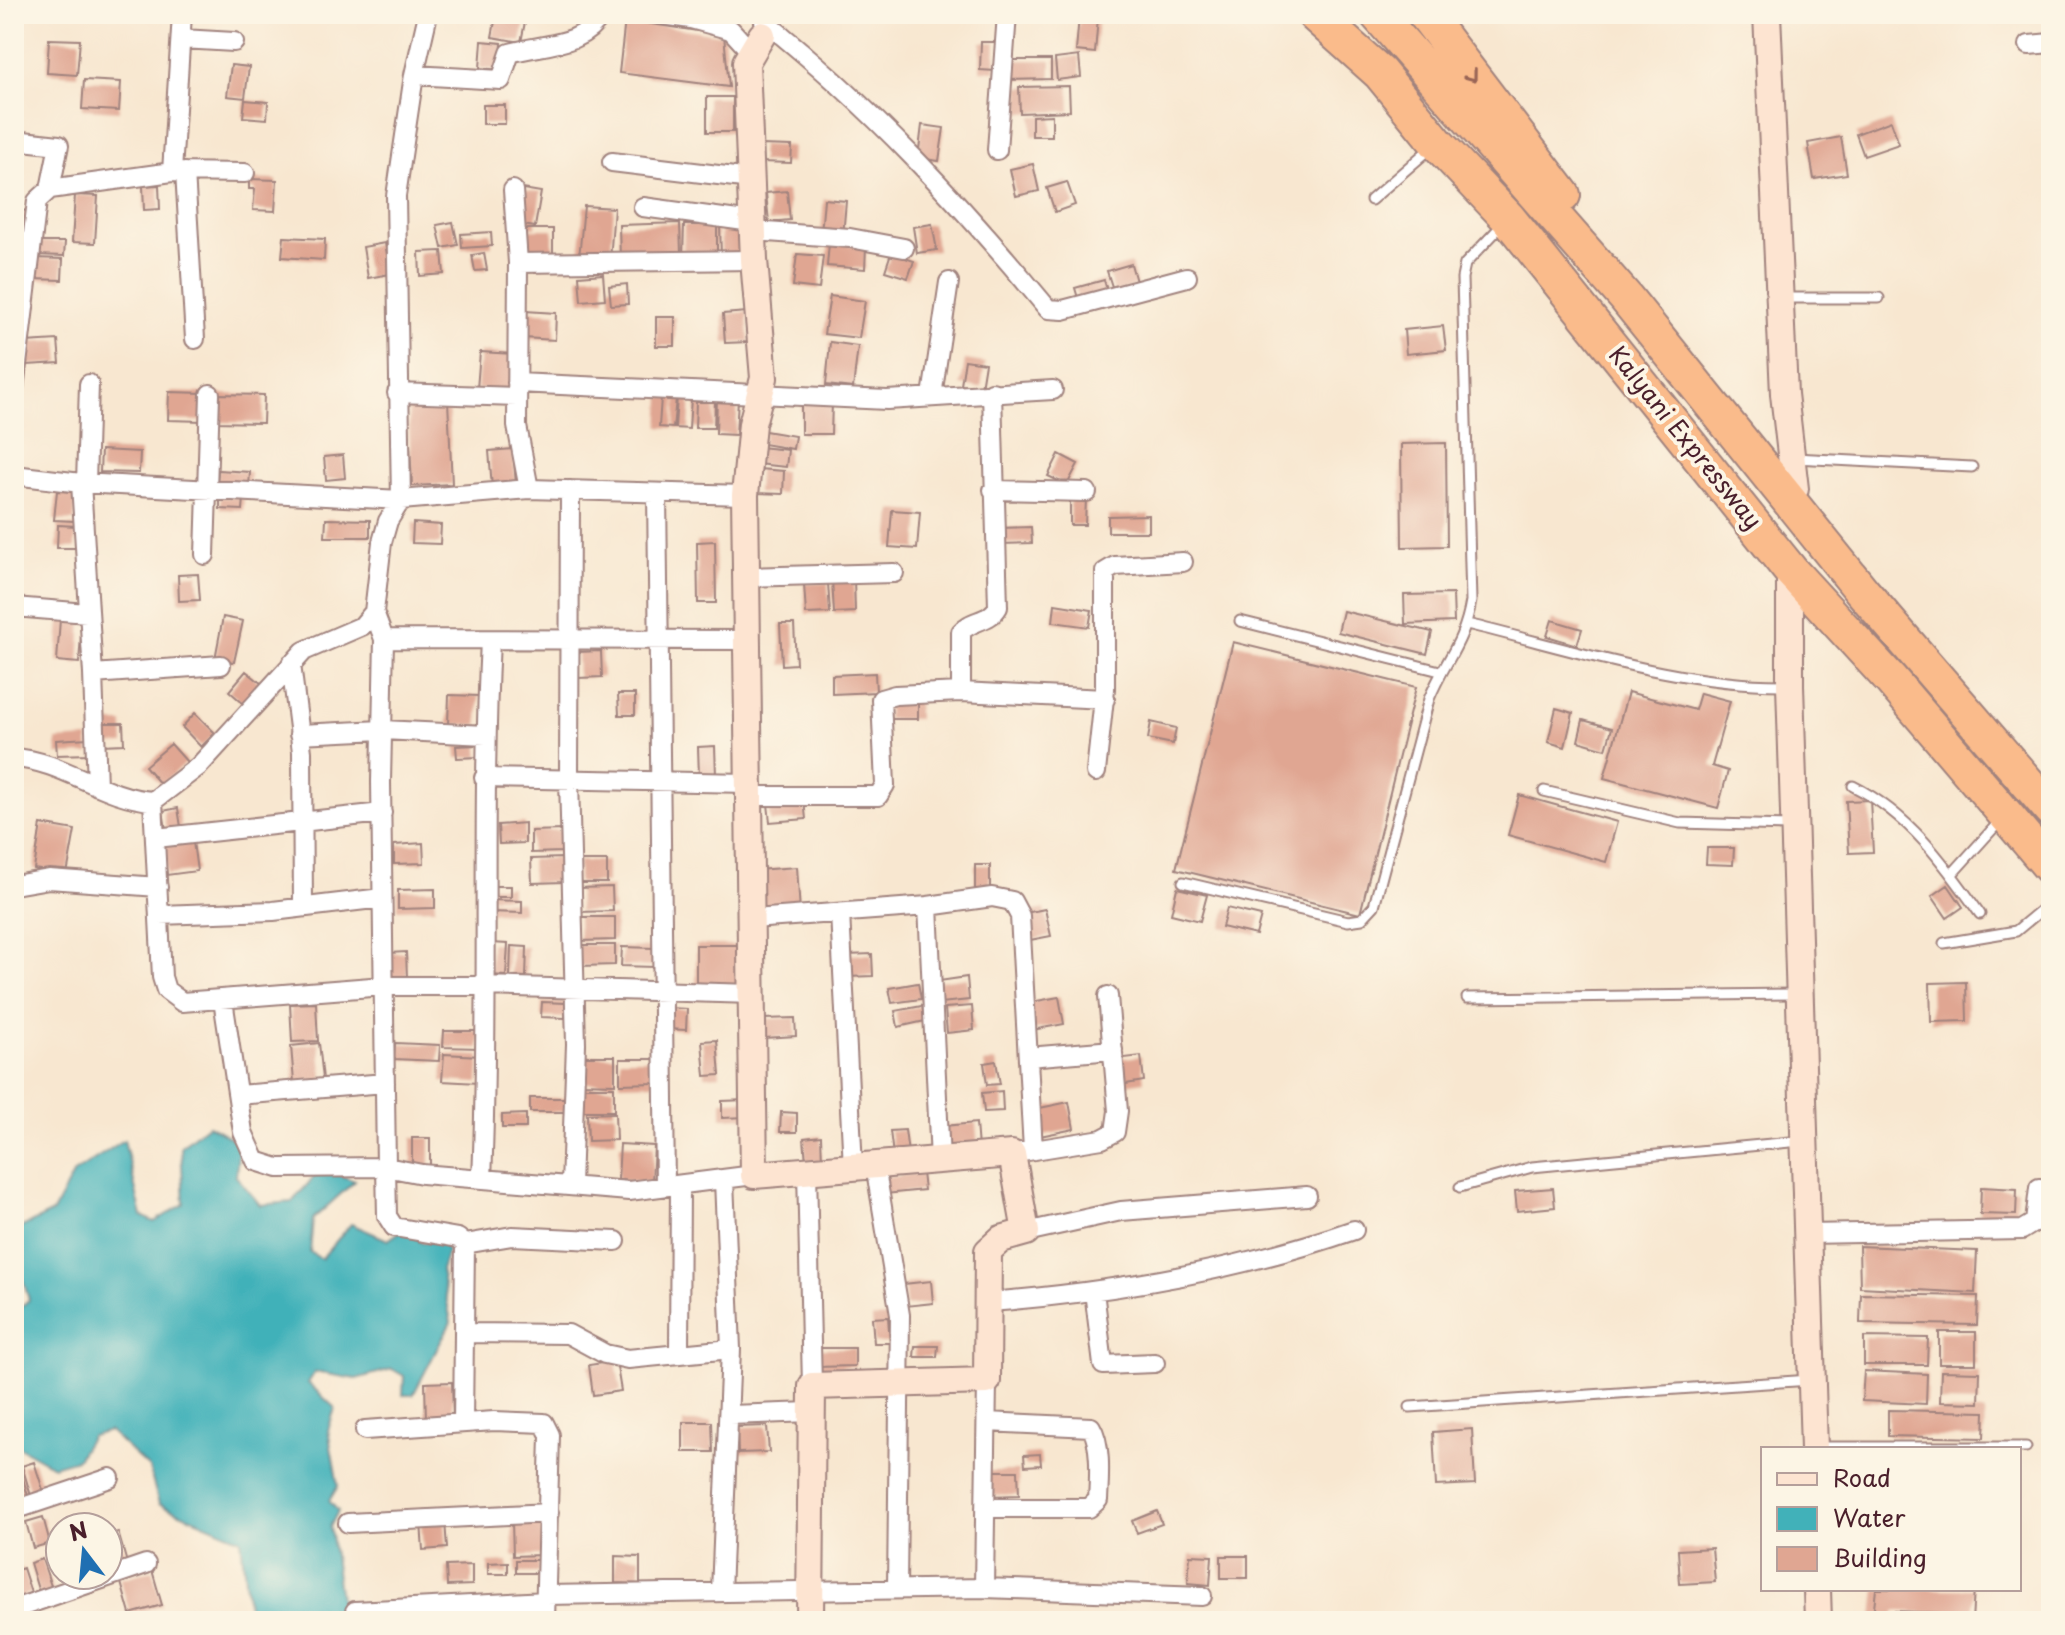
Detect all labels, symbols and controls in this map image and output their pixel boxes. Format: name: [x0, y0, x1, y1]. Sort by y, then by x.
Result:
one-way arrow: [1463, 67, 1477, 82]
street label: Kalyani Expressway: [1601, 337, 1772, 536]
legend: [1761, 1447, 2021, 1591]
text: Road: [1833, 1459, 1891, 1495]
text: Water: [1833, 1499, 1906, 1535]
north arrow: [44, 1511, 124, 1591]
text: N: [65, 1512, 91, 1549]
text: Building: [1833, 1539, 1927, 1575]

